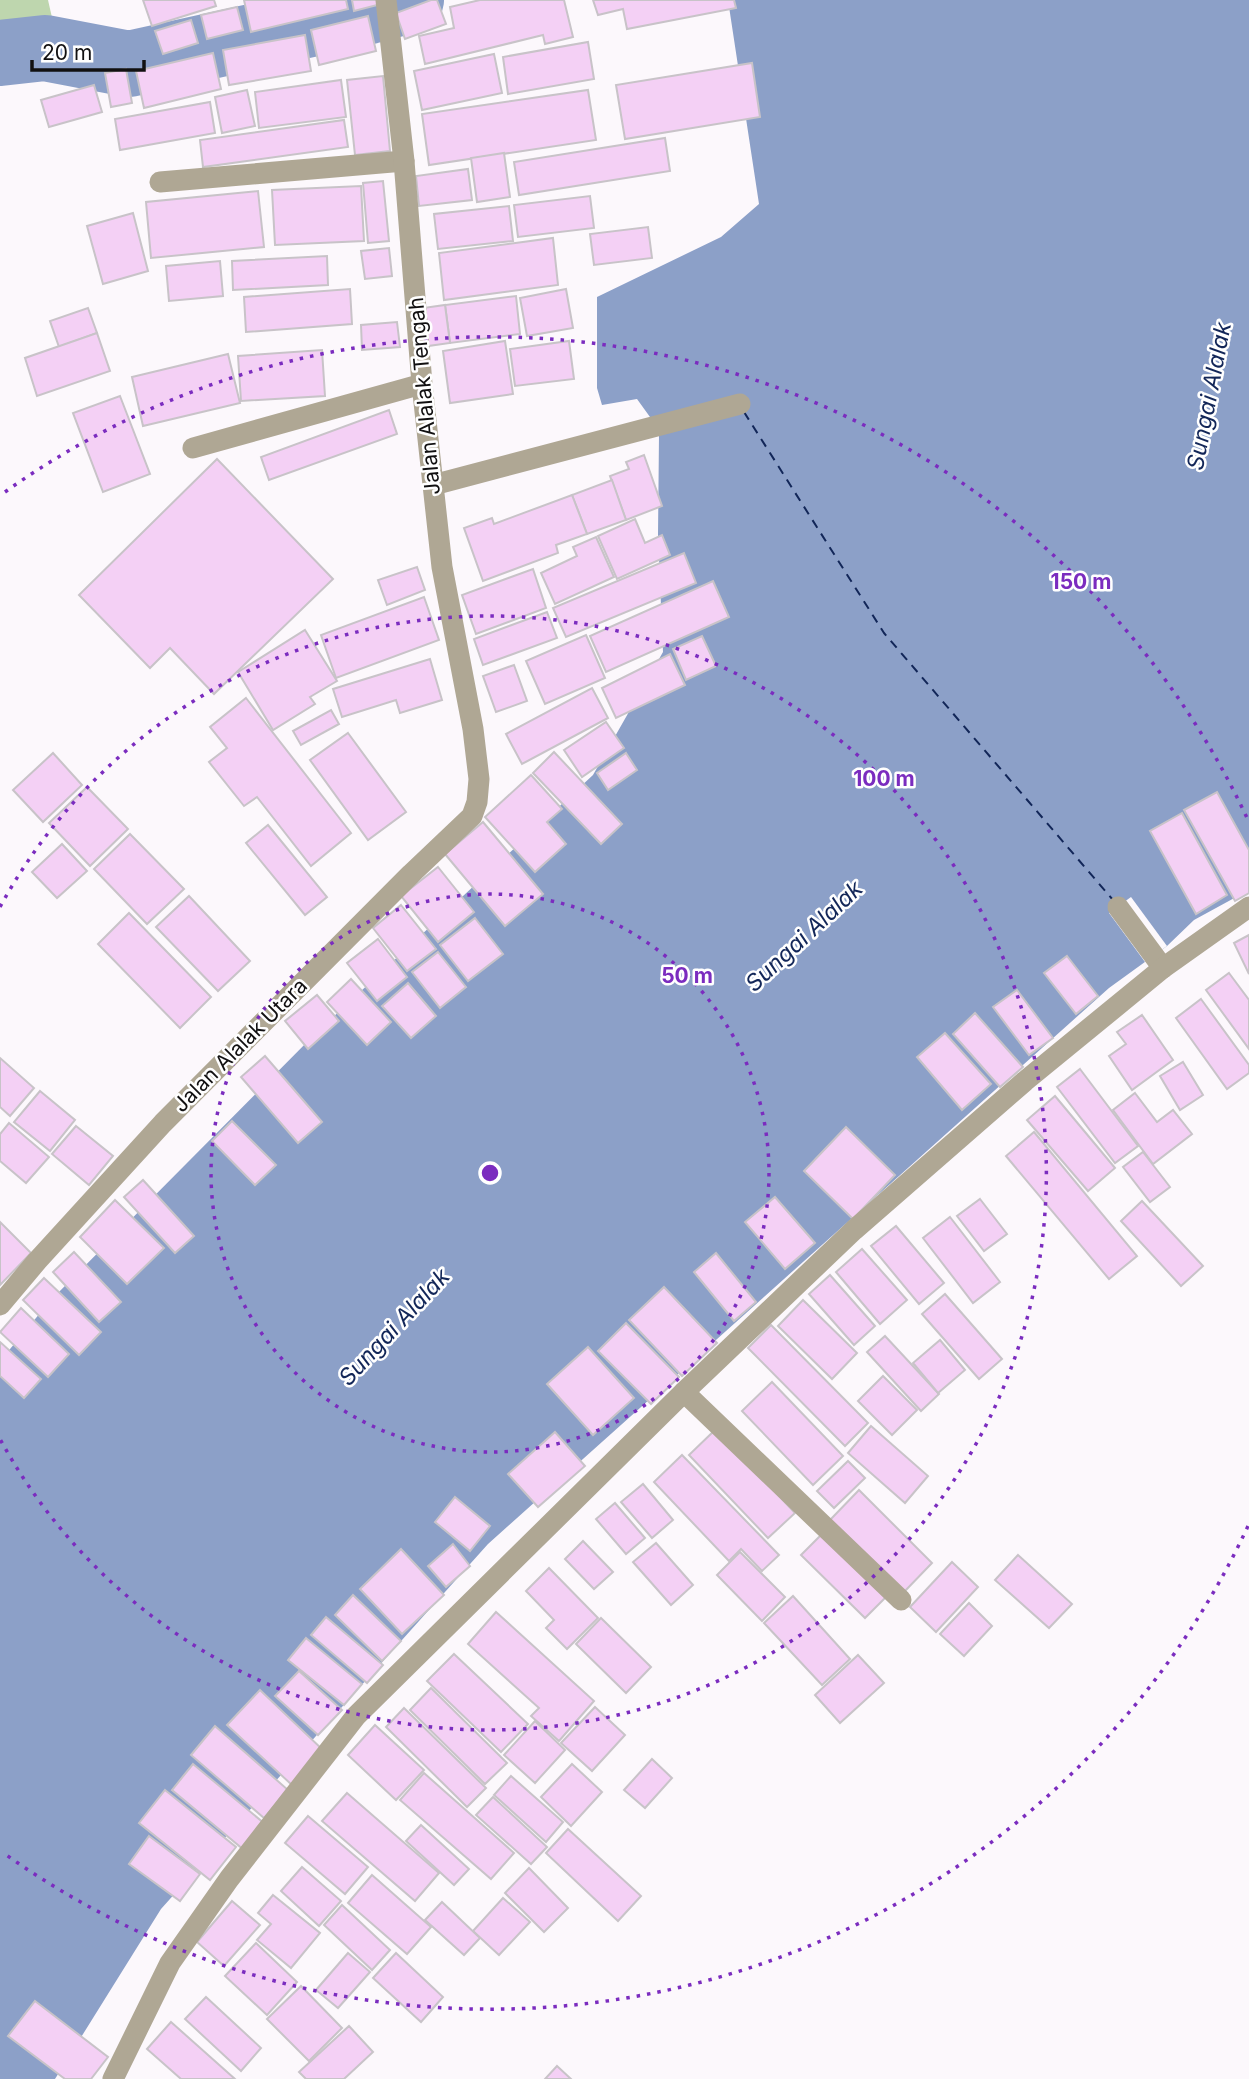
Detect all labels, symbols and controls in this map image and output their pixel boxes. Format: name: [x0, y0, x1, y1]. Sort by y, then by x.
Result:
scale bar: [32, 28, 144, 72]
text: 20 m: [42, 40, 92, 65]
street label: Jalan Alalak Tengah: [403, 296, 445, 496]
water label: Sungai Alalak: [1181, 319, 1237, 472]
text: 150 m: [1051, 569, 1111, 594]
text: 100 m: [853, 766, 915, 791]
water label: Sungai Alalak: [740, 874, 869, 997]
text: 50 m: [661, 963, 713, 988]
street label: Jalan Alalak Utara: [168, 973, 312, 1117]
centre of rings: [478, 1161, 502, 1185]
water label: Sungai Alalak: [333, 1262, 456, 1391]

